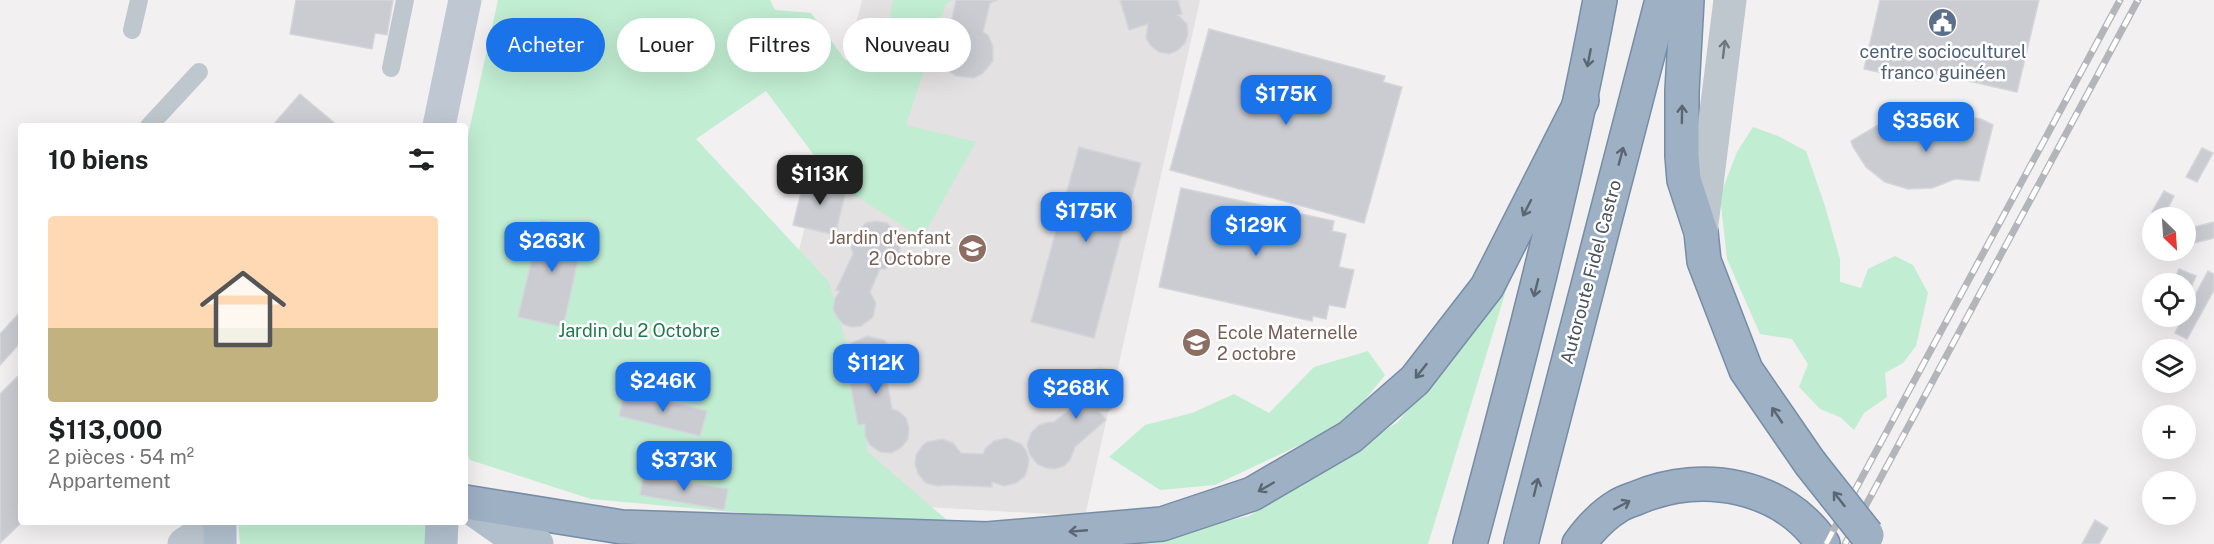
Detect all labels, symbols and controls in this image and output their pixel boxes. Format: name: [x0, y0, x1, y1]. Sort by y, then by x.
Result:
public building icon: centre socioculturel franco guinéen: [1927, 7, 1959, 39]
chip: Acheter: [486, 18, 605, 72]
chip: Louer: [617, 18, 715, 72]
chip: Filtres: [727, 18, 831, 72]
chip: Nouveau: [843, 18, 971, 72]
one-way arrow: [1718, 39, 1729, 59]
place label: centre socioculturel franco guinéen: [1860, 41, 2026, 83]
one-way arrow: [1583, 47, 1594, 67]
pin: $175K: [1244, 75, 1328, 126]
text: $175K: [1255, 82, 1317, 106]
pin: $356K: [1884, 102, 1968, 153]
one-way arrow: [1676, 105, 1688, 125]
text: $356K: [1892, 109, 1960, 133]
icon: filters: [405, 143, 438, 176]
text: 10 biens: [48, 144, 149, 175]
one-way arrow: [1616, 147, 1628, 166]
pin: $113K: [778, 155, 862, 206]
text: $113K: [791, 162, 849, 186]
street label: Autoroute Fidel Castro: [1556, 178, 1625, 366]
pin: $175K: [1044, 192, 1128, 243]
text: $175K: [1055, 199, 1117, 223]
one-way arrow: [1520, 199, 1532, 217]
pin: $129K: [1214, 206, 1298, 257]
north arrow: [2142, 207, 2196, 261]
map controls: [2142, 207, 2196, 525]
text: $129K: [1225, 213, 1287, 237]
pin: $263K: [510, 222, 594, 273]
place label: Jardin d'enfant 2 Octobre: [829, 227, 951, 269]
text: $263K: [518, 229, 586, 253]
school or university icon: Jardin d'enfant 2 Octobre: [956, 232, 988, 264]
icon: home: [189, 255, 297, 363]
button: locate: [2142, 273, 2196, 327]
one-way arrow: [1529, 279, 1541, 298]
park label: Jardin du 2 Octobre: [558, 320, 720, 341]
place label: Ecole Maternelle 2 octobre: [1217, 322, 1358, 364]
school or university icon: Ecole Maternelle 2 octobre: [1180, 327, 1212, 359]
button: layers: [2142, 339, 2196, 393]
pin: $112K: [834, 344, 918, 395]
text: $112K: [847, 351, 905, 375]
pin: $246K: [621, 362, 705, 413]
one-way arrow: [1415, 363, 1428, 379]
text: $246K: [630, 369, 696, 393]
pin: $268K: [1034, 369, 1118, 420]
text: $268K: [1042, 376, 1110, 400]
button: +: [2142, 405, 2196, 459]
one-way arrow: [1771, 407, 1783, 424]
text: $113,000: [48, 414, 163, 445]
pin: $373K: [642, 441, 726, 492]
text: 2 pièces · 54 m²: [48, 445, 194, 469]
text: $373K: [651, 448, 717, 472]
text: Appartement: [48, 469, 171, 493]
button: −: [2142, 471, 2196, 525]
one-way arrow: [1530, 478, 1542, 497]
one-way arrow: [1258, 481, 1275, 493]
one-way arrow: [1832, 491, 1845, 507]
one-way arrow: [1613, 499, 1630, 511]
one-way arrow: [1068, 526, 1088, 537]

